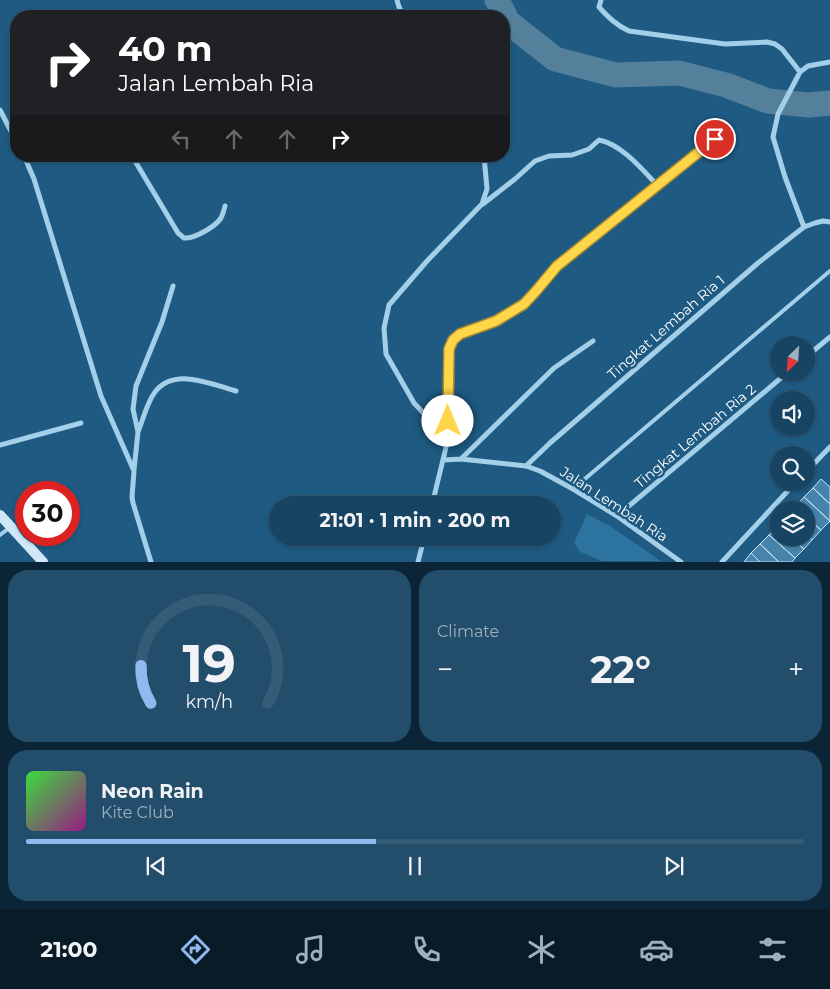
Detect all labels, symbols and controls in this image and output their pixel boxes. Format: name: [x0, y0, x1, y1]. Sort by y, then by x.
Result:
text: 40 m: [118, 27, 213, 70]
icon: right: [35, 30, 100, 95]
text: Jalan Lembah Ria: [118, 70, 314, 97]
pin: [694, 118, 736, 160]
icon: left: [167, 125, 195, 153]
icon: ahead: [220, 125, 248, 153]
icon: ahead: [273, 125, 301, 153]
icon: right: [326, 125, 354, 153]
icon: arrive: [701, 125, 729, 153]
street label: Tingkat Lembah Ria 1: [604, 271, 728, 383]
north arrow: [770, 336, 815, 381]
map controls: [770, 336, 815, 546]
street label: Tingkat Lembah Ria 2: [631, 380, 759, 492]
button: sound: [770, 391, 815, 436]
position arrow: [421, 394, 473, 446]
button: search: [770, 446, 815, 491]
street label: Jalan Lembah Ria: [556, 462, 671, 546]
speed limit sign: 30: [15, 481, 80, 546]
button: layers: [770, 501, 815, 546]
text: 21:01 · 1 min · 200 m: [320, 509, 510, 532]
text: Climate: [437, 622, 499, 641]
text: 19: [183, 632, 236, 695]
text: 22°: [590, 646, 651, 693]
text: −: [437, 652, 453, 686]
text: +: [788, 652, 804, 686]
text: km/h: [186, 691, 233, 712]
text: Neon Rain: [101, 780, 204, 803]
text: Kite Club: [101, 803, 174, 822]
icon: previous: [142, 852, 170, 880]
icon: pause: [401, 852, 429, 880]
icon: next: [660, 852, 688, 880]
icon: directions: [178, 932, 213, 967]
icon: music: [293, 932, 328, 967]
icon: phone: [409, 932, 444, 967]
icon: climate: [524, 932, 559, 967]
icon: car: [639, 932, 674, 967]
icon: filters: [755, 932, 790, 967]
text: 21:00: [40, 936, 97, 963]

